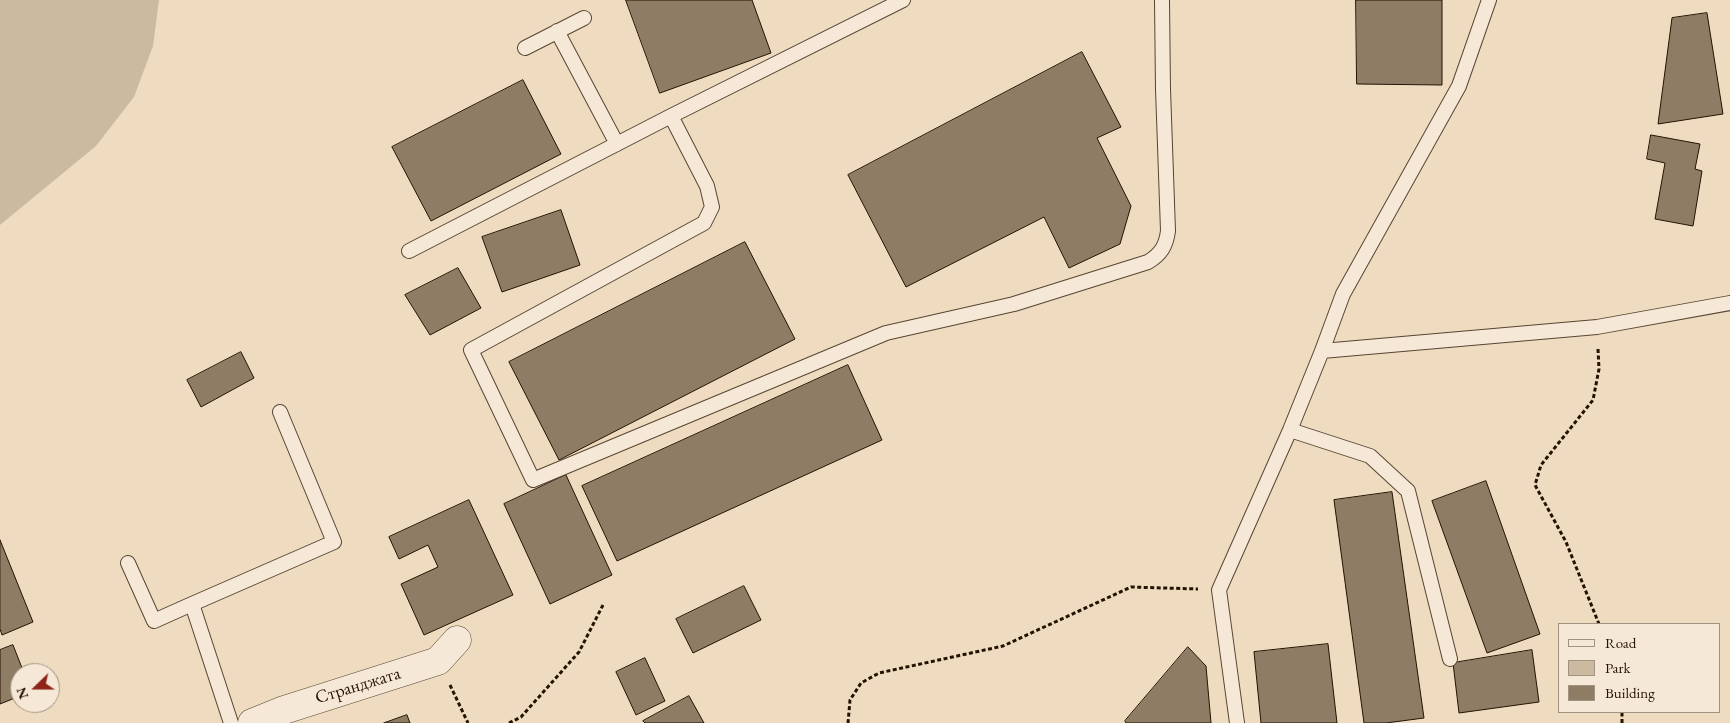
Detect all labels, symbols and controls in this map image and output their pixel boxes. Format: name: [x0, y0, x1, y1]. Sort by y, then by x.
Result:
legend: [1558, 623, 1720, 713]
text: Road: [1605, 633, 1636, 652]
text: Park: [1605, 658, 1631, 677]
north arrow: [10, 663, 60, 713]
street label: Странджата: [313, 663, 403, 709]
text: Building: [1605, 683, 1655, 702]
text: N: [12, 685, 32, 702]

